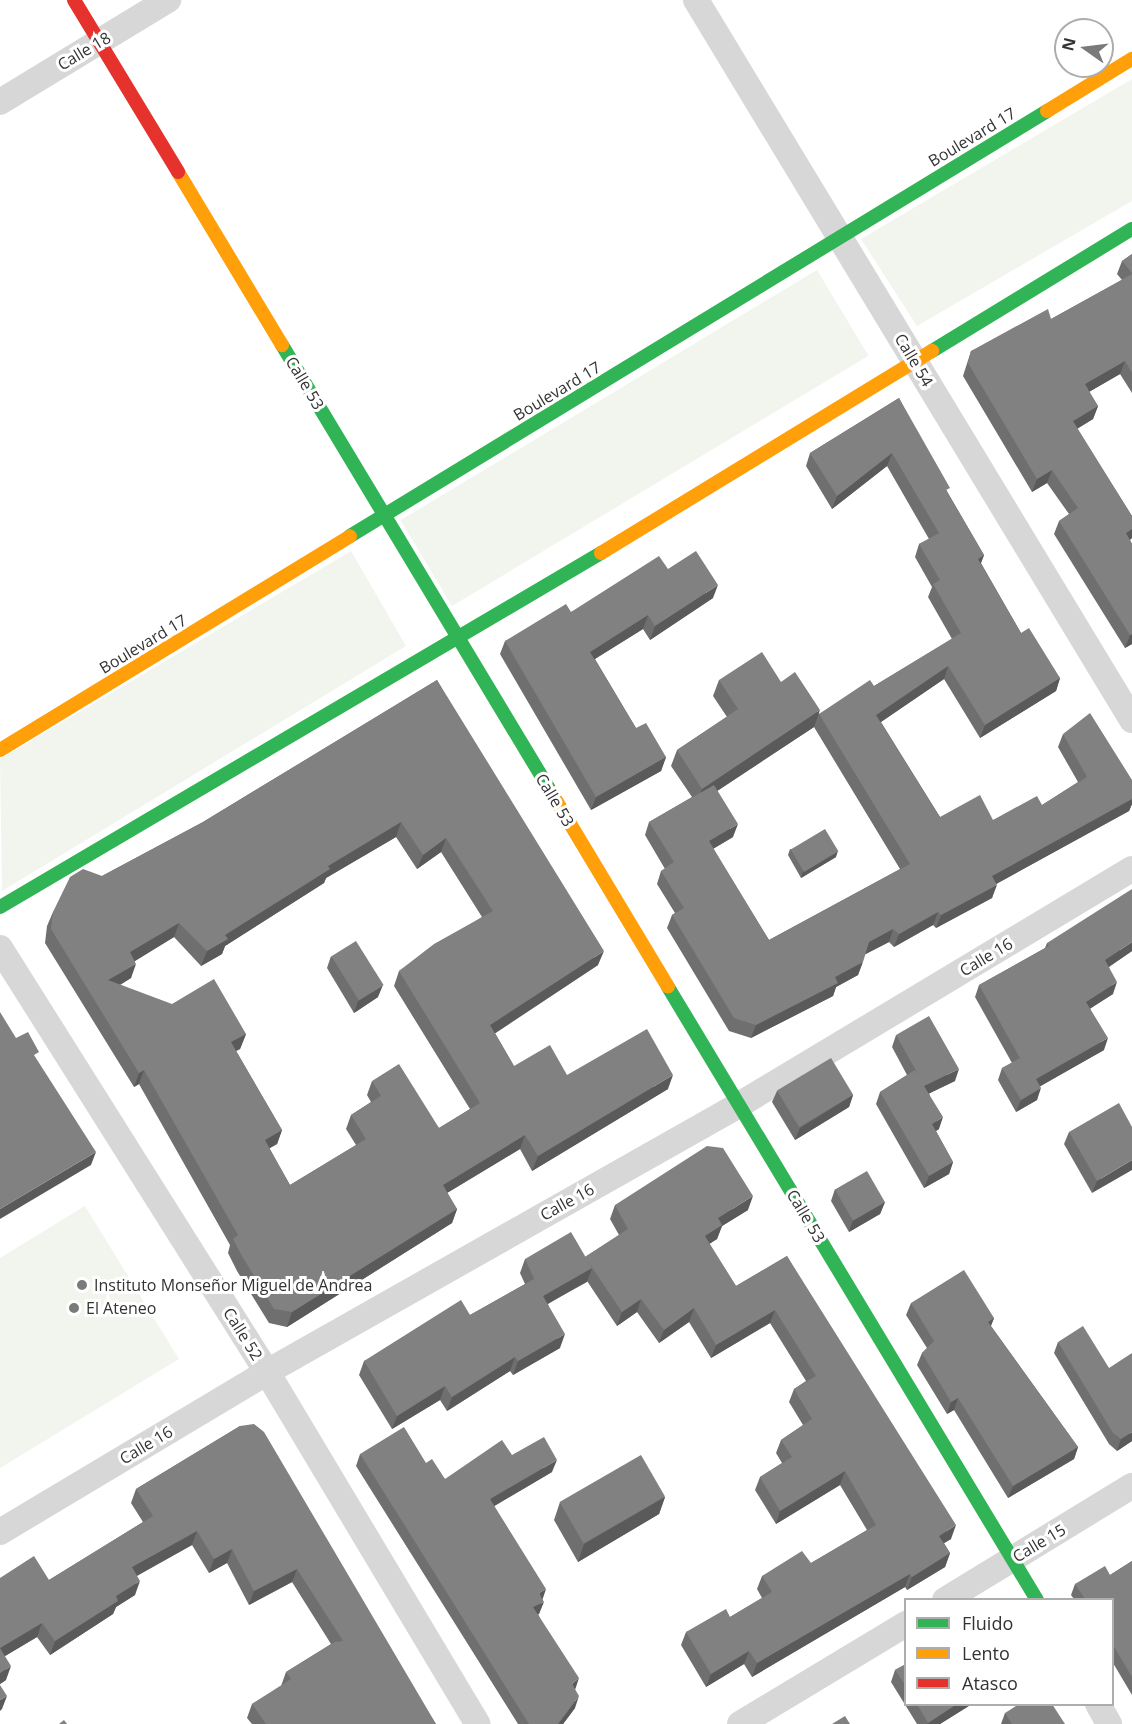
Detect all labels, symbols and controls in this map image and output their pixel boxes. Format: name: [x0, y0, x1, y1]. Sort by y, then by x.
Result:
north arrow: [1054, 18, 1114, 78]
street label: Calle 18: [54, 28, 114, 74]
text: N: [1056, 35, 1081, 53]
street label: Boulevard 17: [925, 103, 1019, 171]
street label: Calle 54: [891, 330, 937, 390]
street label: Calle 53: [282, 353, 328, 413]
street label: Boulevard 17: [510, 357, 604, 425]
street label: Boulevard 17: [96, 610, 190, 678]
street label: Calle 53: [532, 770, 578, 830]
street label: Calle 16: [956, 934, 1016, 980]
street label: Calle 16: [537, 1179, 597, 1225]
street label: Calle 53: [783, 1186, 829, 1246]
place label: Instituto Monseñor Miguel de Andrea: [94, 1275, 372, 1295]
marker: Instituto Monseñor Miguel de Andrea: [75, 1278, 89, 1292]
place label: El Ateneo: [86, 1298, 156, 1318]
marker: El Ateneo: [67, 1301, 81, 1315]
street label: Calle 52: [219, 1304, 267, 1364]
street label: Calle 16: [116, 1422, 176, 1468]
street label: Calle 15: [1009, 1520, 1069, 1566]
legend: [904, 1598, 1114, 1706]
text: Fluido: [962, 1611, 1013, 1635]
text: Lento: [962, 1641, 1010, 1665]
text: Atasco: [962, 1671, 1018, 1695]

